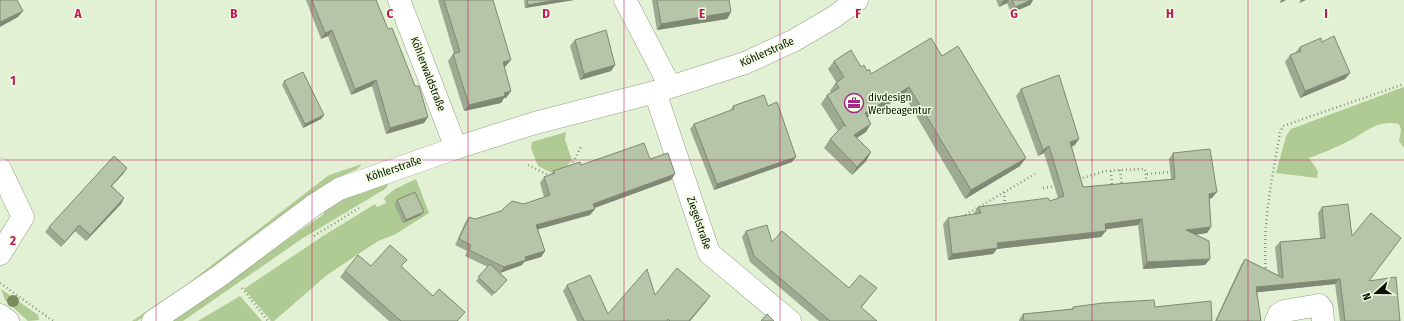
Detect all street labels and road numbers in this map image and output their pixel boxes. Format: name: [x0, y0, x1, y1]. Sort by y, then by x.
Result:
street label: Köhlerstraße: [738, 34, 796, 70]
street label: Köhlerwaldstraße: [408, 35, 448, 113]
street label: Köhlerstraße: [365, 153, 423, 185]
street label: Ziegelstraße: [684, 195, 714, 251]

